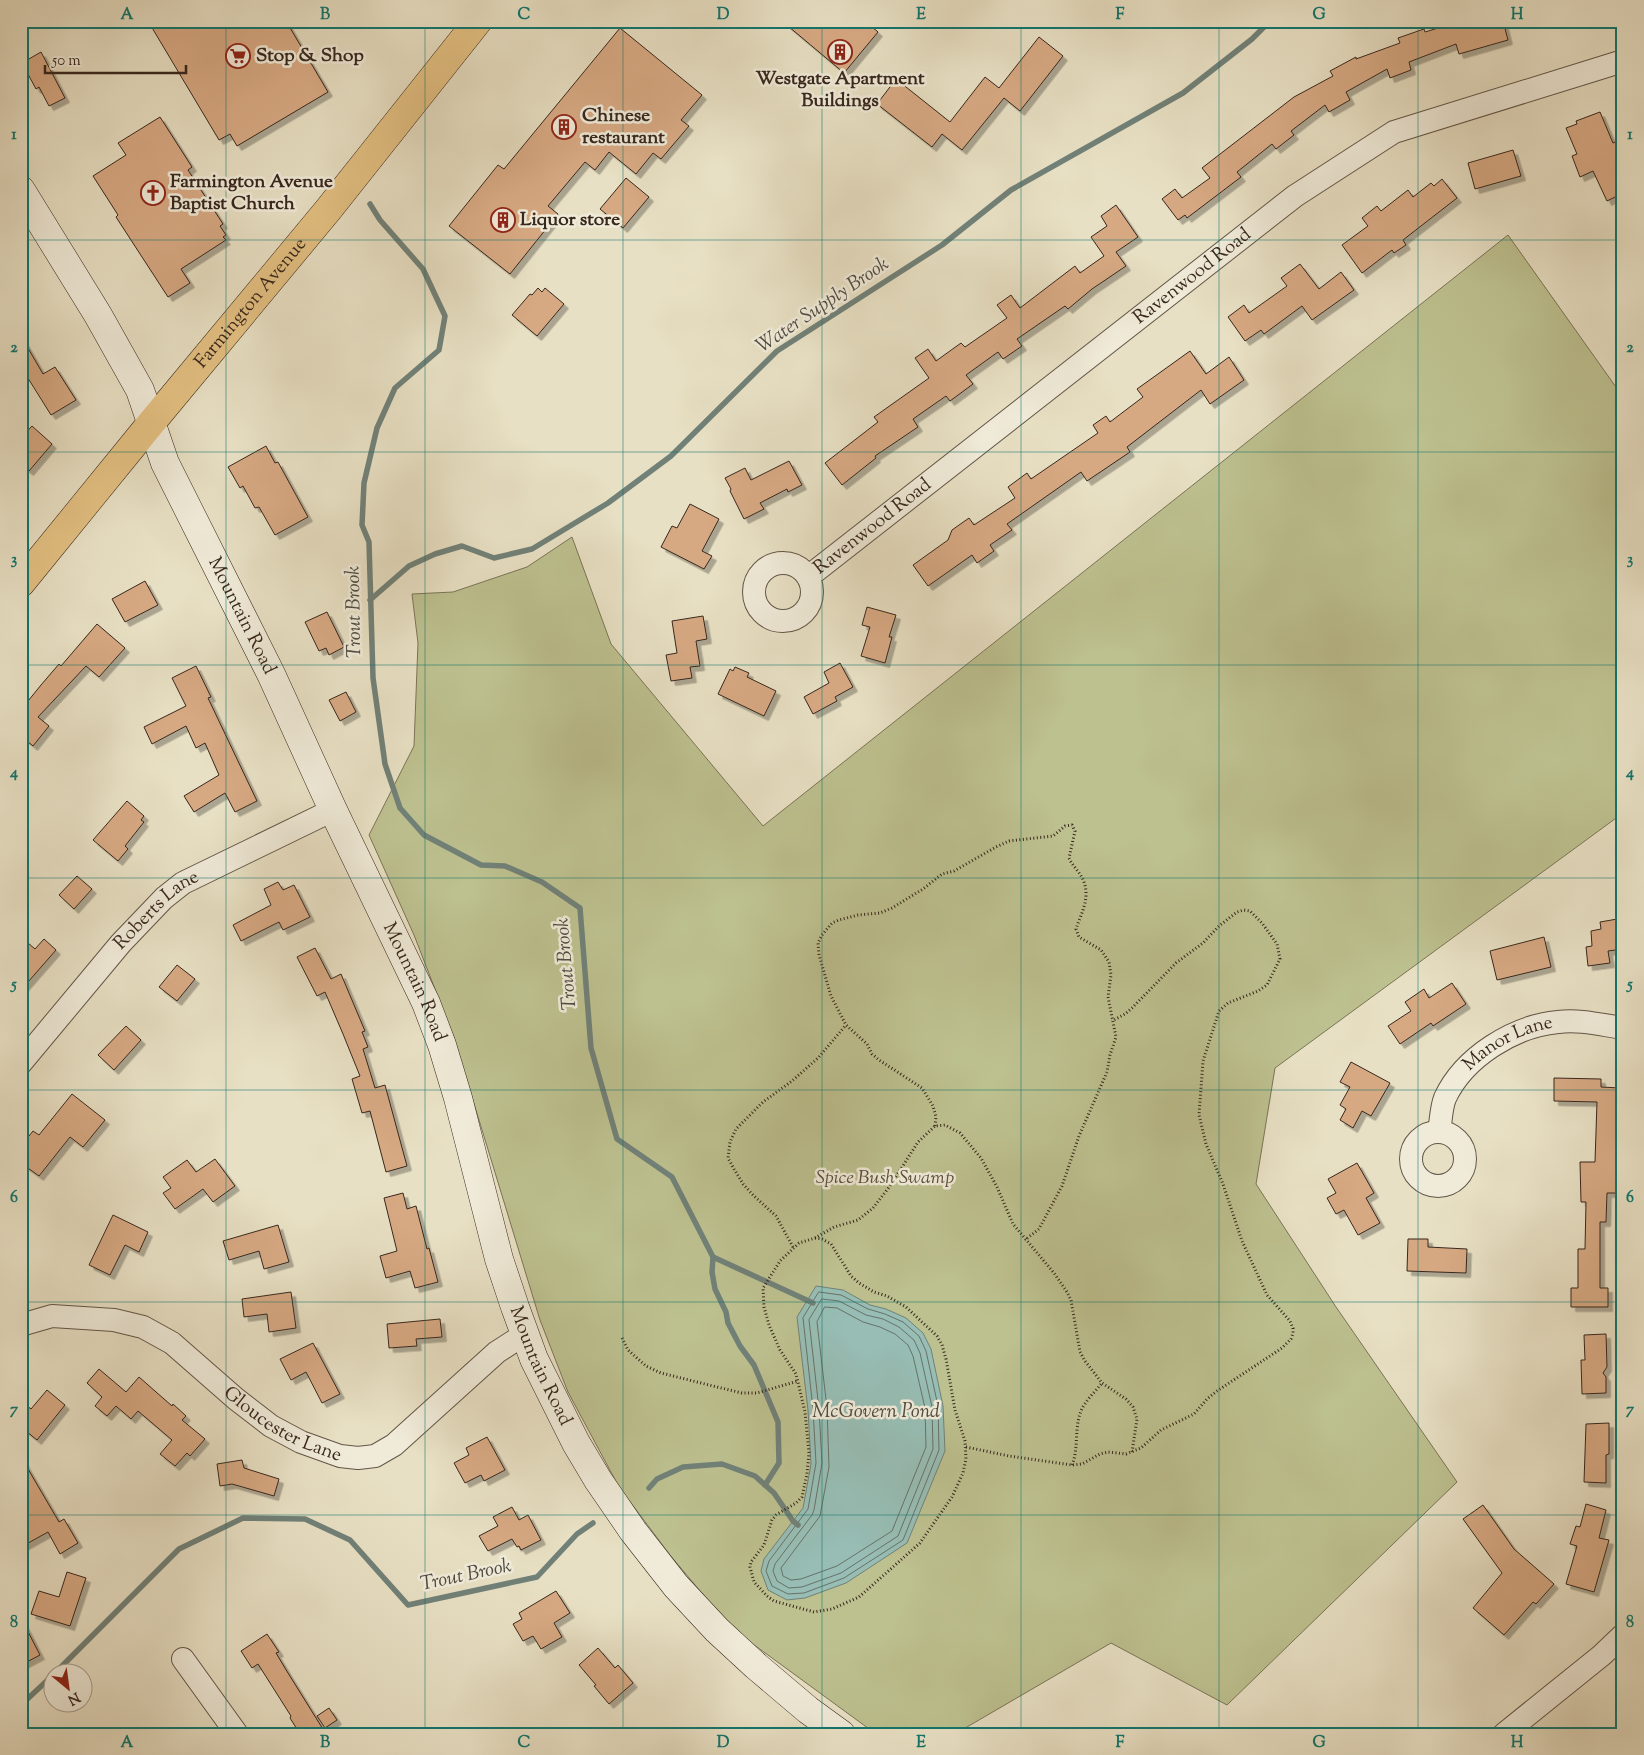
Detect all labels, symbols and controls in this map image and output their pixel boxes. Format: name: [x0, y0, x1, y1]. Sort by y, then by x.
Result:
text: A: [121, 4, 134, 27]
text: B: [320, 4, 330, 27]
text: C: [518, 4, 531, 27]
text: D: [717, 4, 730, 27]
text: E: [916, 4, 926, 27]
text: F: [1116, 4, 1125, 27]
text: G: [1312, 4, 1326, 27]
text: H: [1511, 4, 1524, 27]
building icon: Westgate Apartment Buildings: [827, 39, 853, 65]
scale bar: [45, 42, 186, 74]
supermarket icon: Stop & Shop: [225, 43, 251, 69]
place label: Stop & Shop: [256, 43, 364, 70]
text: 50 m: [51, 51, 81, 72]
place label: Westgate Apartment Buildings: [755, 66, 925, 115]
place label: Chinese restaurant: [582, 103, 665, 152]
building icon: Chinese restaurant: [551, 114, 577, 140]
text: 1: [11, 124, 17, 147]
text: 1: [1627, 124, 1633, 147]
place label: Farmington Avenue Baptist Church: [170, 169, 333, 218]
church icon: Farmington Avenue Baptist Church: [140, 180, 166, 206]
building icon: Liquor store: [490, 207, 516, 233]
place label: Liquor store: [520, 207, 620, 234]
street label: Ravenwood Road: [1128, 221, 1257, 331]
street label: Farmington Avenue: [188, 232, 313, 375]
water label: Water Supply Brook: [751, 251, 895, 361]
text: 2: [10, 337, 18, 360]
text: 2: [1626, 337, 1634, 360]
street label: Ravenwood Road: [808, 472, 937, 581]
text: 3: [11, 549, 18, 572]
text: 3: [1627, 549, 1634, 572]
street label: Mountain Road: [201, 552, 283, 679]
water label: Trout Brook: [340, 566, 370, 658]
text: 4: [9, 762, 18, 785]
text: 4: [1625, 762, 1634, 785]
street label: Roberts Lane: [108, 864, 204, 956]
water label: Trout Brook: [549, 917, 585, 1011]
street label: Mountain Road: [376, 918, 453, 1046]
text: 5: [9, 974, 17, 997]
text: 5: [1625, 974, 1633, 997]
street label: Manor Lane: [1457, 1009, 1555, 1078]
park label: Spice Bush Swamp: [816, 1165, 954, 1192]
text: 6: [10, 1187, 18, 1210]
text: 6: [1626, 1187, 1634, 1210]
street label: Mountain Road: [502, 1302, 579, 1431]
street label: Gloucester Lane: [217, 1380, 345, 1469]
water label: McGovern Pond: [812, 1398, 940, 1427]
text: 7: [10, 1399, 19, 1422]
text: 7: [1626, 1399, 1635, 1422]
water label: Trout Brook: [418, 1552, 514, 1600]
text: 8: [10, 1612, 18, 1635]
text: 8: [1626, 1612, 1634, 1635]
north arrow: [42, 1662, 92, 1712]
text: N: [64, 1686, 83, 1709]
text: A: [121, 1732, 134, 1755]
text: B: [320, 1732, 330, 1755]
text: C: [518, 1732, 531, 1755]
text: D: [717, 1732, 730, 1755]
text: E: [916, 1732, 926, 1755]
text: F: [1116, 1732, 1125, 1755]
text: G: [1312, 1732, 1326, 1755]
text: H: [1511, 1732, 1524, 1755]

